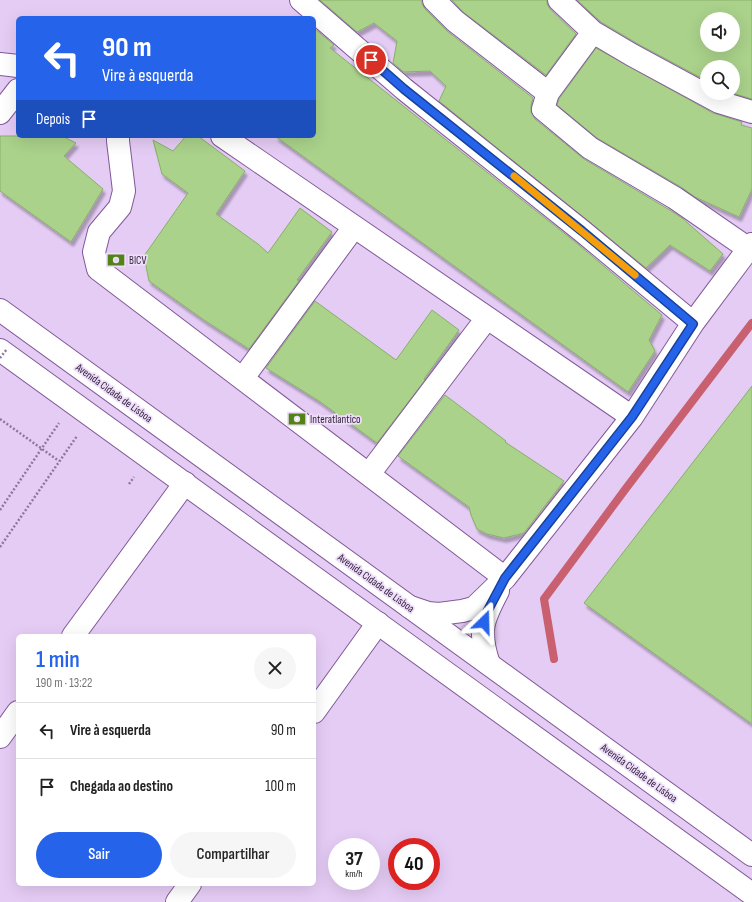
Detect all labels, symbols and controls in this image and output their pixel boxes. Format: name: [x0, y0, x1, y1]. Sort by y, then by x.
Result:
map controls: [700, 12, 740, 100]
button: sound: [700, 12, 740, 52]
text: 90 m: [102, 31, 152, 64]
icon: left: [36, 32, 88, 84]
pin: [354, 43, 388, 77]
icon: arrive: [360, 49, 382, 71]
button: search: [700, 60, 740, 100]
text: Vire à esquerda: [102, 65, 193, 86]
icon: arrive: [78, 108, 100, 130]
text: Depois: [36, 110, 70, 129]
bank icon: BICV: [106, 250, 126, 270]
place label: BICV: [129, 254, 146, 267]
street label: Avenida Cidade de Lisboa: [72, 360, 155, 425]
bank icon: Interatlantico: [287, 409, 307, 429]
place label: Interatlantico: [310, 413, 361, 426]
street label: Avenida Cidade de Lisboa: [334, 550, 417, 615]
position arrow: [463, 601, 505, 643]
text: 1 min: [36, 645, 80, 674]
button: close: [254, 647, 296, 689]
text: 190 m · 13:22: [36, 675, 92, 691]
icon: left: [36, 720, 58, 742]
text: Vire à esquerda: [70, 721, 151, 740]
text: 90 m: [271, 721, 296, 740]
street label: Avenida Cidade de Lisboa: [597, 740, 680, 805]
icon: arrive: [36, 776, 58, 798]
text: Chegada ao destino: [70, 777, 173, 796]
text: 100 m: [265, 777, 296, 796]
button: Sair: [36, 832, 162, 878]
button: Compartilhar: [170, 832, 296, 878]
speed limit sign: 40: [388, 838, 440, 890]
text: 37: [345, 847, 363, 871]
text: km/h: [345, 868, 363, 880]

